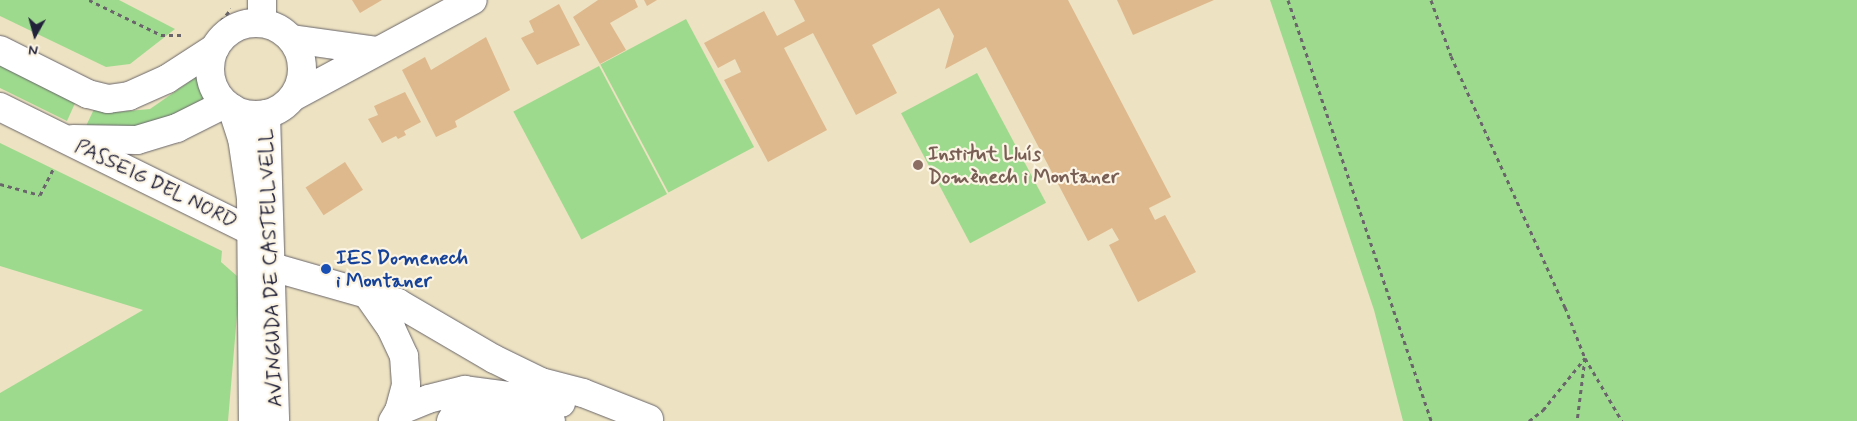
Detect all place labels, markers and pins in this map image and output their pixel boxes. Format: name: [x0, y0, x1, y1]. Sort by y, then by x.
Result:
place label: Institut Lluís Domènech i Montaner: [928, 142, 1117, 189]
marker: Institut Lluís Domènech i Montaner: [912, 159, 924, 171]
place label: IES Domenech i Montaner: [336, 246, 472, 293]
marker: IES Domenech i Montaner: [320, 263, 332, 275]

